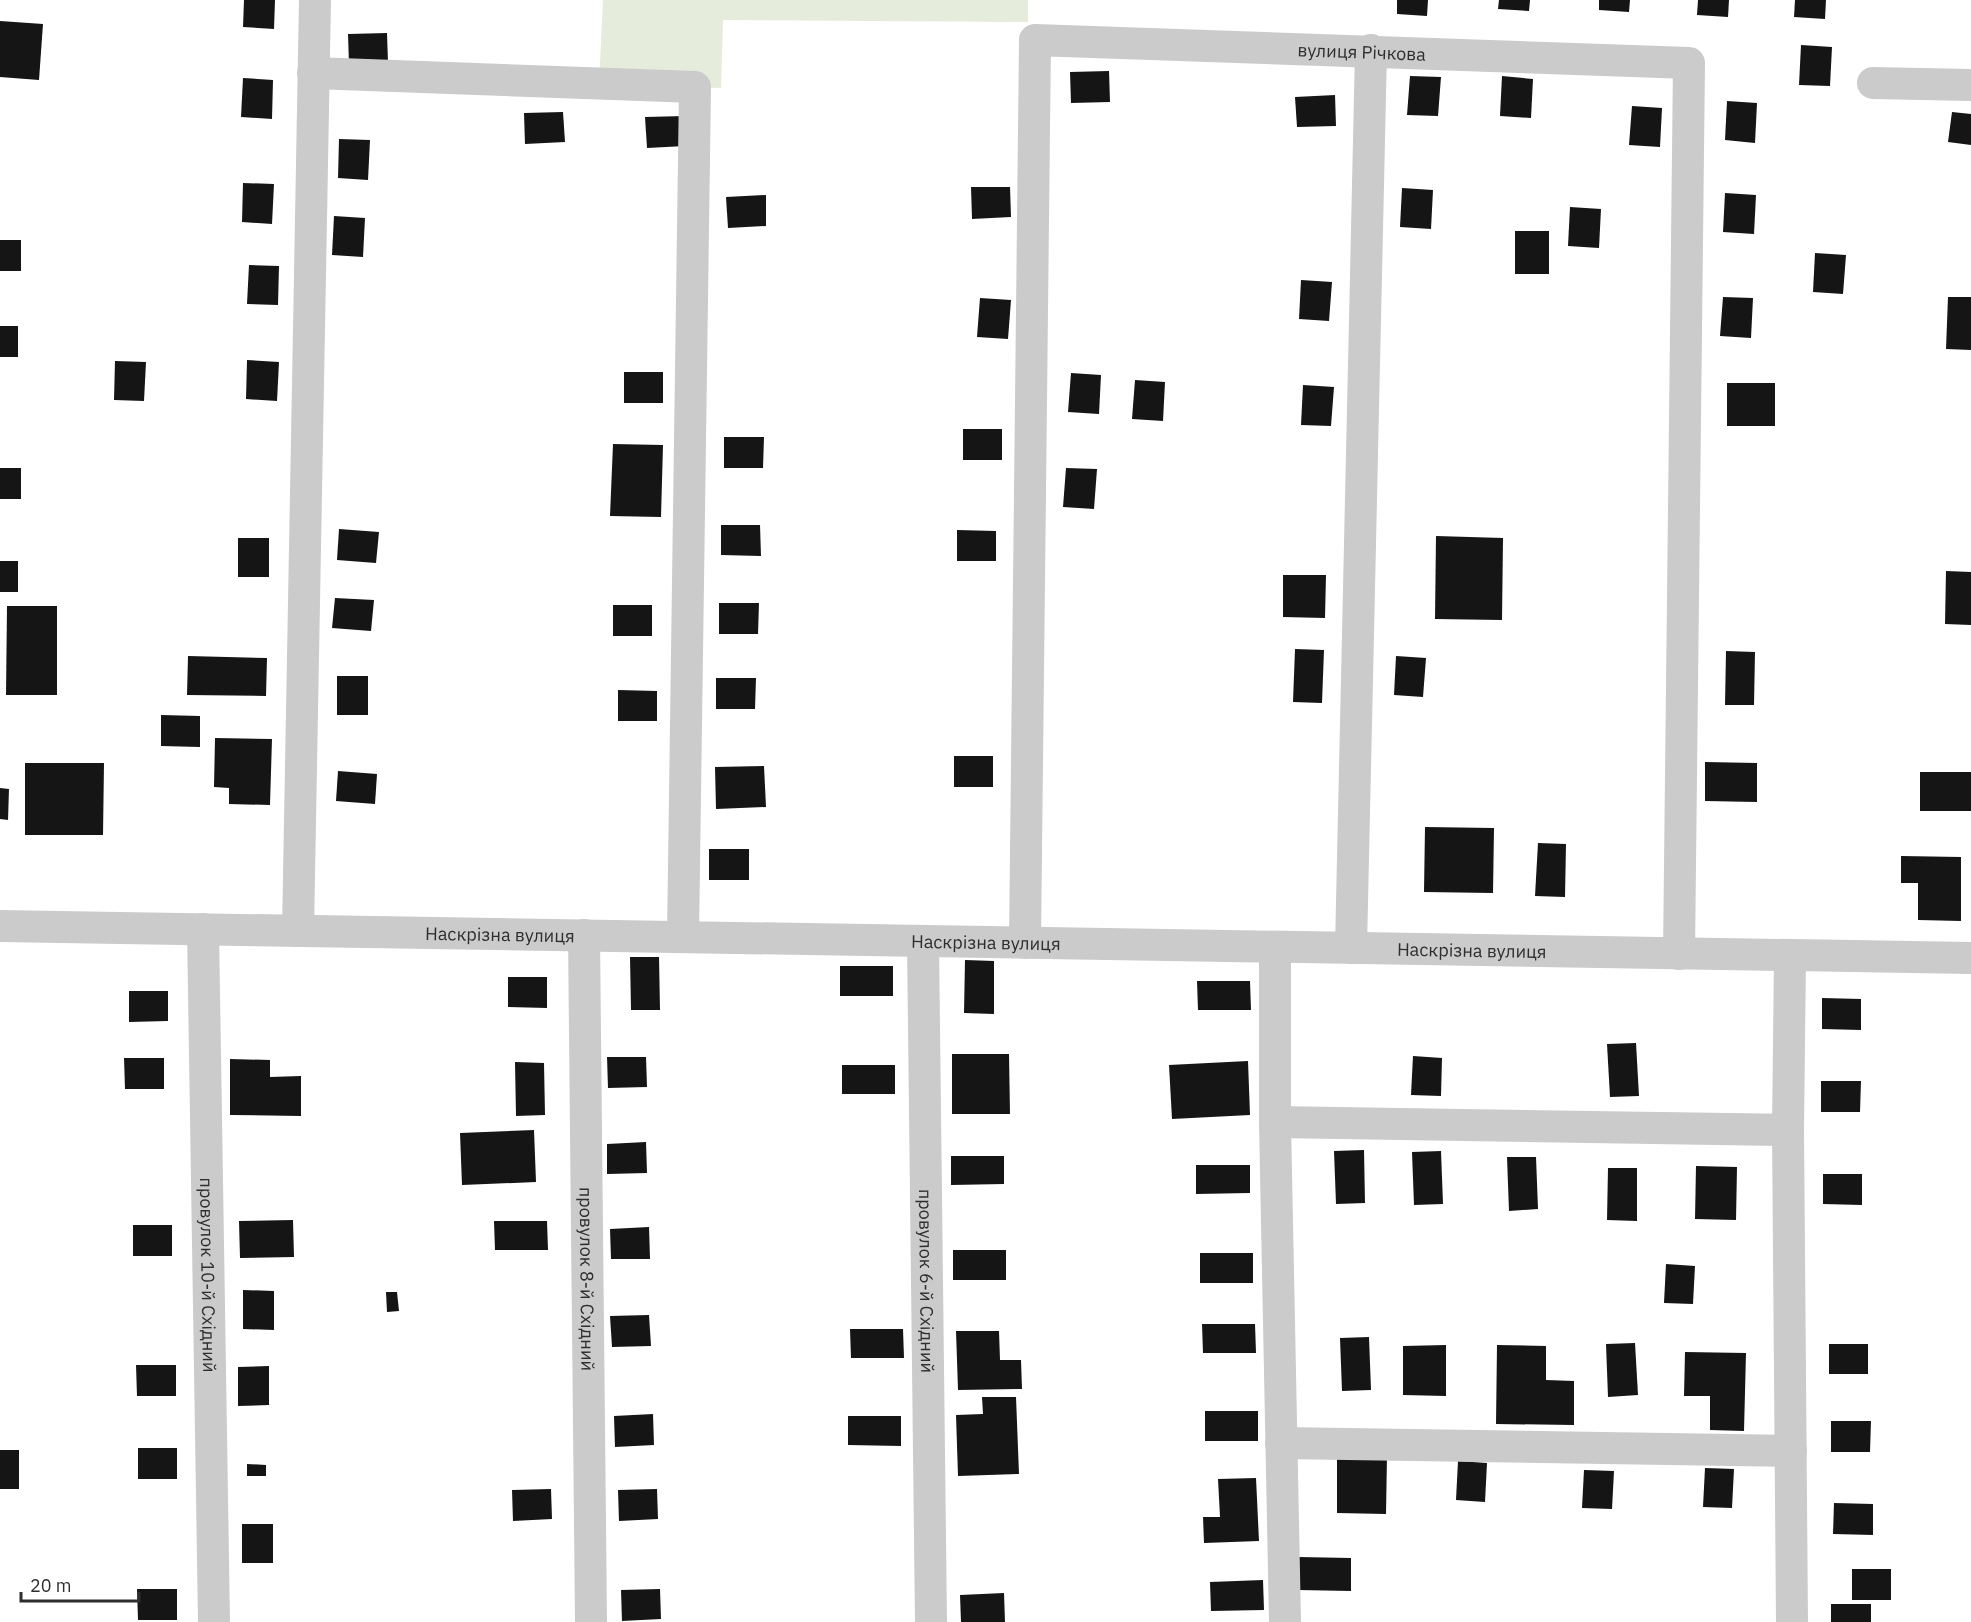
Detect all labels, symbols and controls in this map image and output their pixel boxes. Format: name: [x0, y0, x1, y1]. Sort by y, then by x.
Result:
street label: вулиця Річкова: [1297, 38, 1427, 65]
street label: Наскрізна вулиця: [425, 921, 575, 947]
street label: Наскрізна вулиця: [911, 929, 1061, 955]
street label: Наскрізна вулиця: [1397, 937, 1547, 963]
street label: провулок 10-й Східний: [195, 1177, 222, 1373]
street label: провулок 8-й Східний: [575, 1187, 600, 1371]
street label: провулок 6-й Східний: [914, 1189, 940, 1373]
scale bar: [21, 1565, 140, 1603]
text: 20 m: [30, 1574, 72, 1597]

